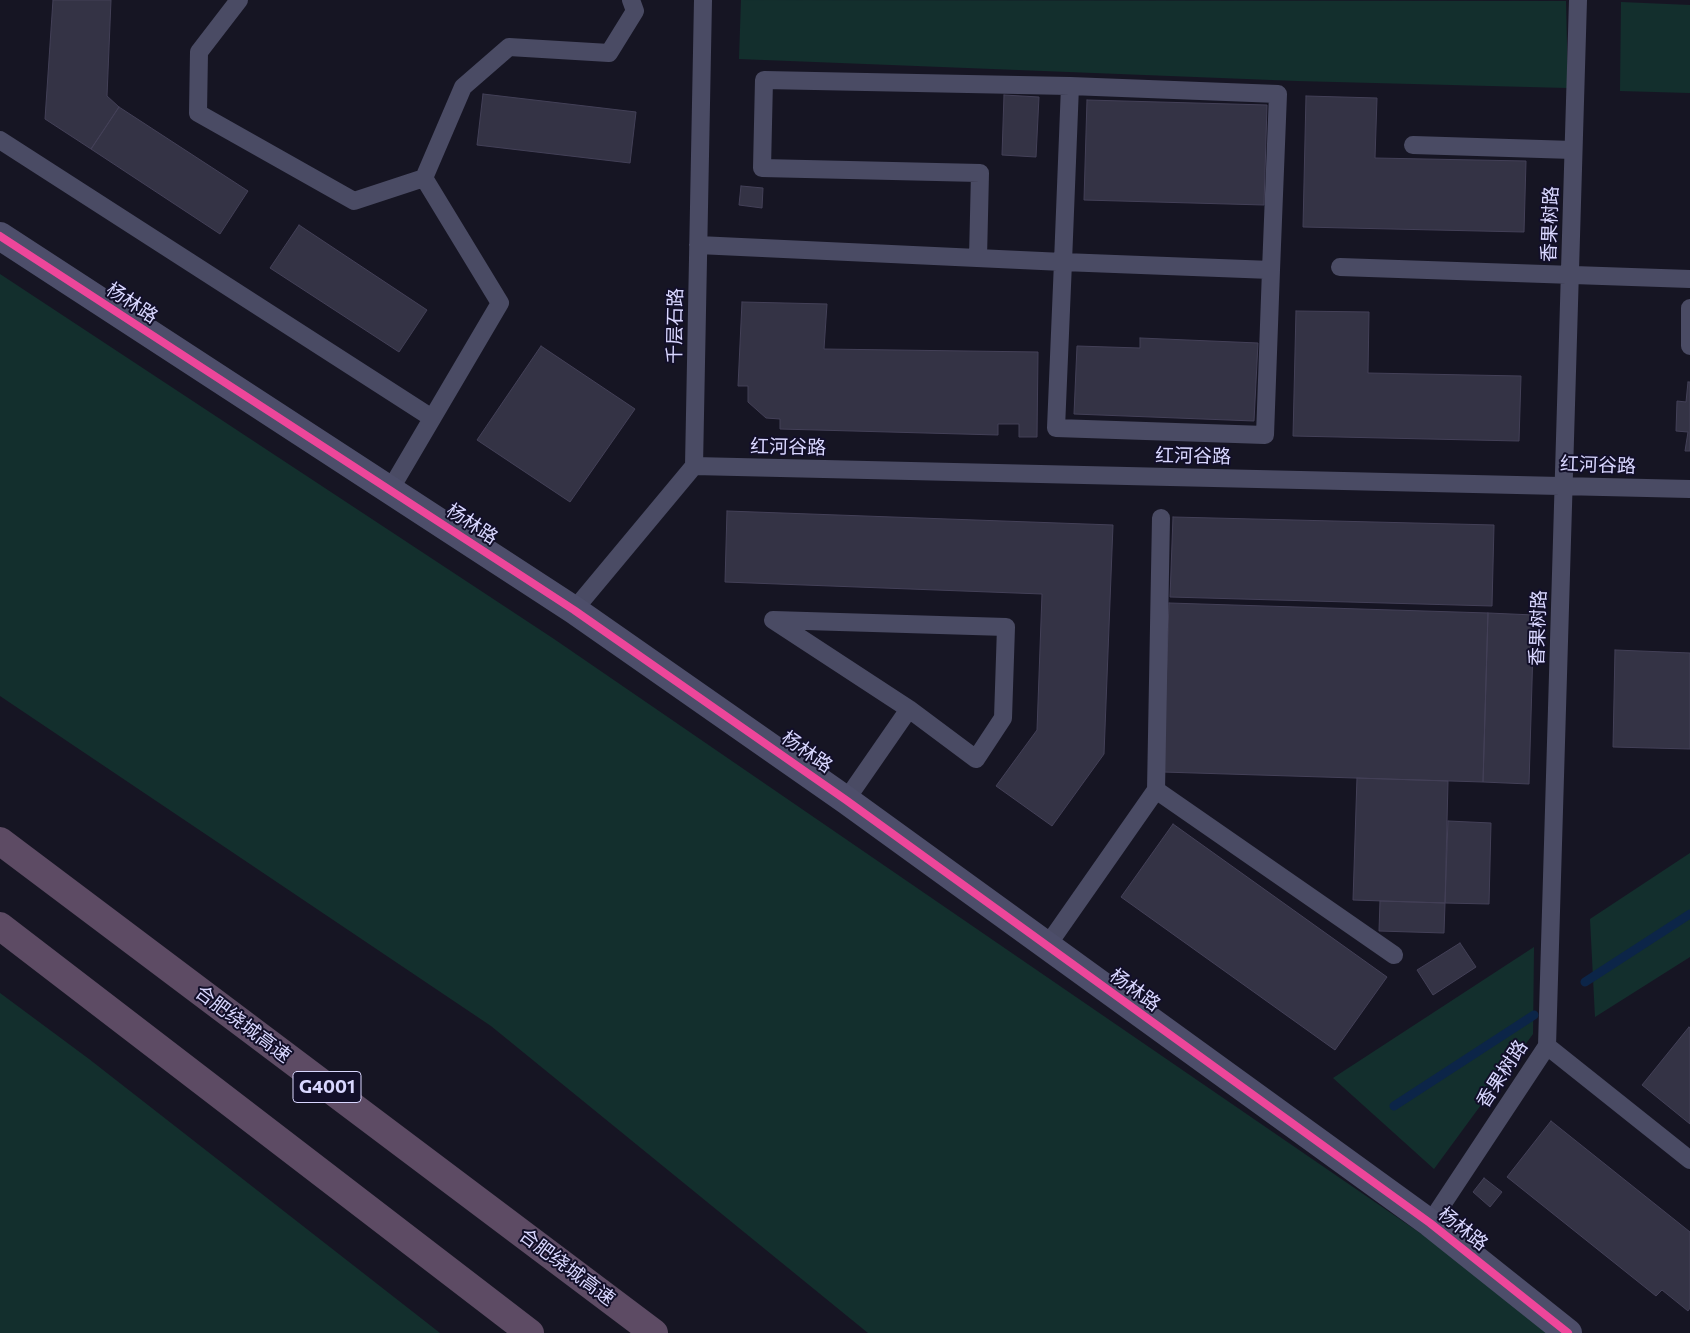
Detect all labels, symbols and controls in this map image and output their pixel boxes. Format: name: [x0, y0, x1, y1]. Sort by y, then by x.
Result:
street label: 香果树路: [1537, 186, 1563, 262]
street label: 杨林路: [102, 278, 162, 328]
street label: 千层石路: [663, 288, 687, 364]
street label: 红河谷路: [750, 435, 826, 459]
street label: 红河谷路: [1155, 444, 1231, 468]
street label: 红河谷路: [1560, 452, 1636, 478]
street label: 杨林路: [442, 499, 502, 549]
street label: 香果树路: [1525, 590, 1551, 666]
street label: 杨林路: [777, 726, 837, 778]
street label: 杨林路: [1105, 964, 1165, 1016]
street label: 合肥绕城高速: [191, 981, 295, 1067]
street label: 香果树路: [1472, 1036, 1532, 1112]
road number: G4001: [293, 1072, 361, 1102]
street label: 杨林路: [1434, 1202, 1492, 1256]
street label: 合肥绕城高速: [515, 1224, 619, 1310]

